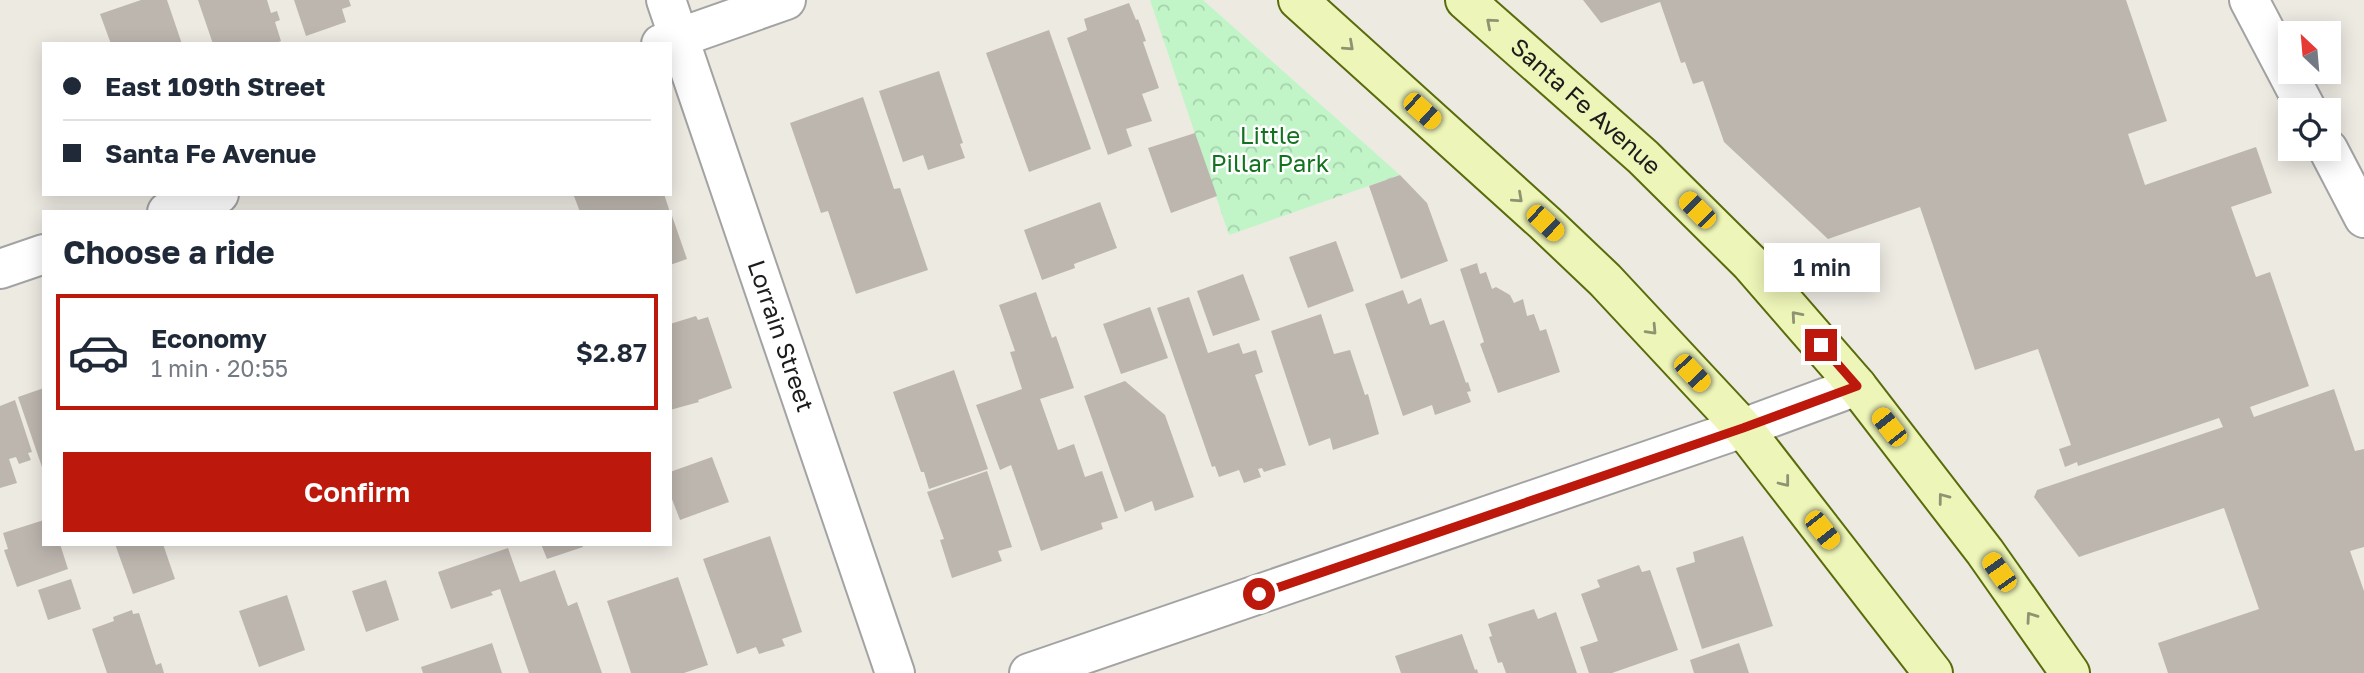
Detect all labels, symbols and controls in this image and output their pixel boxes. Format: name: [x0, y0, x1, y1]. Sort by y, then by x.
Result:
one-way arrow: [1486, 19, 1499, 31]
north arrow: [2278, 21, 2342, 84]
map controls: [2278, 21, 2341, 161]
street label: Santa Fe Avenue: [1505, 31, 1668, 180]
one-way arrow: [1341, 38, 1354, 50]
text: East 109th Street: [105, 71, 325, 102]
car: [1400, 89, 1445, 133]
button: locate: [2278, 98, 2341, 161]
park label: Little Pillar Park: [1211, 120, 1329, 177]
text: Santa Fe Avenue: [105, 138, 316, 169]
car: [1675, 188, 1720, 232]
one-way arrow: [1510, 190, 1523, 202]
car: [1523, 201, 1568, 245]
text: Choose a ride: [63, 233, 275, 271]
callout: 1 min: [1763, 244, 1879, 292]
text: 1 min: [1793, 253, 1851, 281]
street label: Lorrain Street: [743, 256, 821, 415]
one-way arrow: [1792, 311, 1804, 324]
icon: car: [67, 321, 130, 384]
one-way arrow: [1644, 322, 1656, 335]
text: Economy: [151, 323, 267, 354]
route end: [1805, 329, 1837, 361]
text: $2.87: [576, 337, 647, 368]
car: [1670, 350, 1715, 396]
text: 1 min · 20:55: [151, 354, 288, 382]
car: [1868, 404, 1911, 450]
button: Confirm: [63, 452, 651, 532]
one-way arrow: [1776, 474, 1789, 487]
one-way arrow: [1939, 493, 1952, 506]
car: [1801, 507, 1844, 553]
car: [1979, 549, 2020, 595]
route start: [1243, 578, 1275, 610]
one-way arrow: [2027, 612, 2039, 625]

